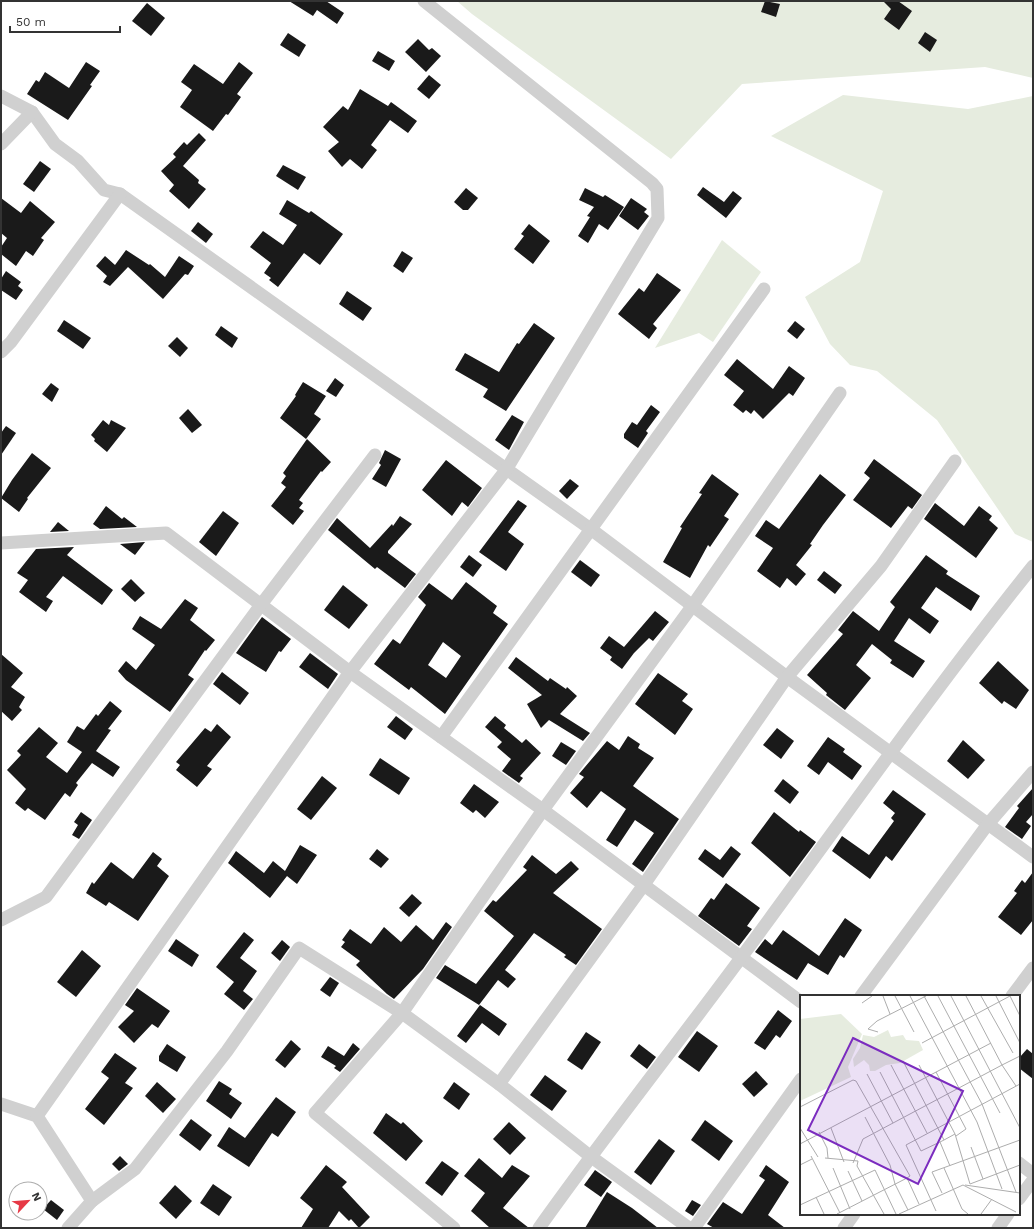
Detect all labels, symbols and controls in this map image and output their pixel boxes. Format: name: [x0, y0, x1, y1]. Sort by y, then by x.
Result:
scale bar: [10, 8, 120, 34]
text: 50 m: [16, 15, 46, 29]
inset map: [800, 995, 1020, 1215]
north arrow: [8, 1181, 48, 1221]
text: N: [29, 1190, 44, 1203]

